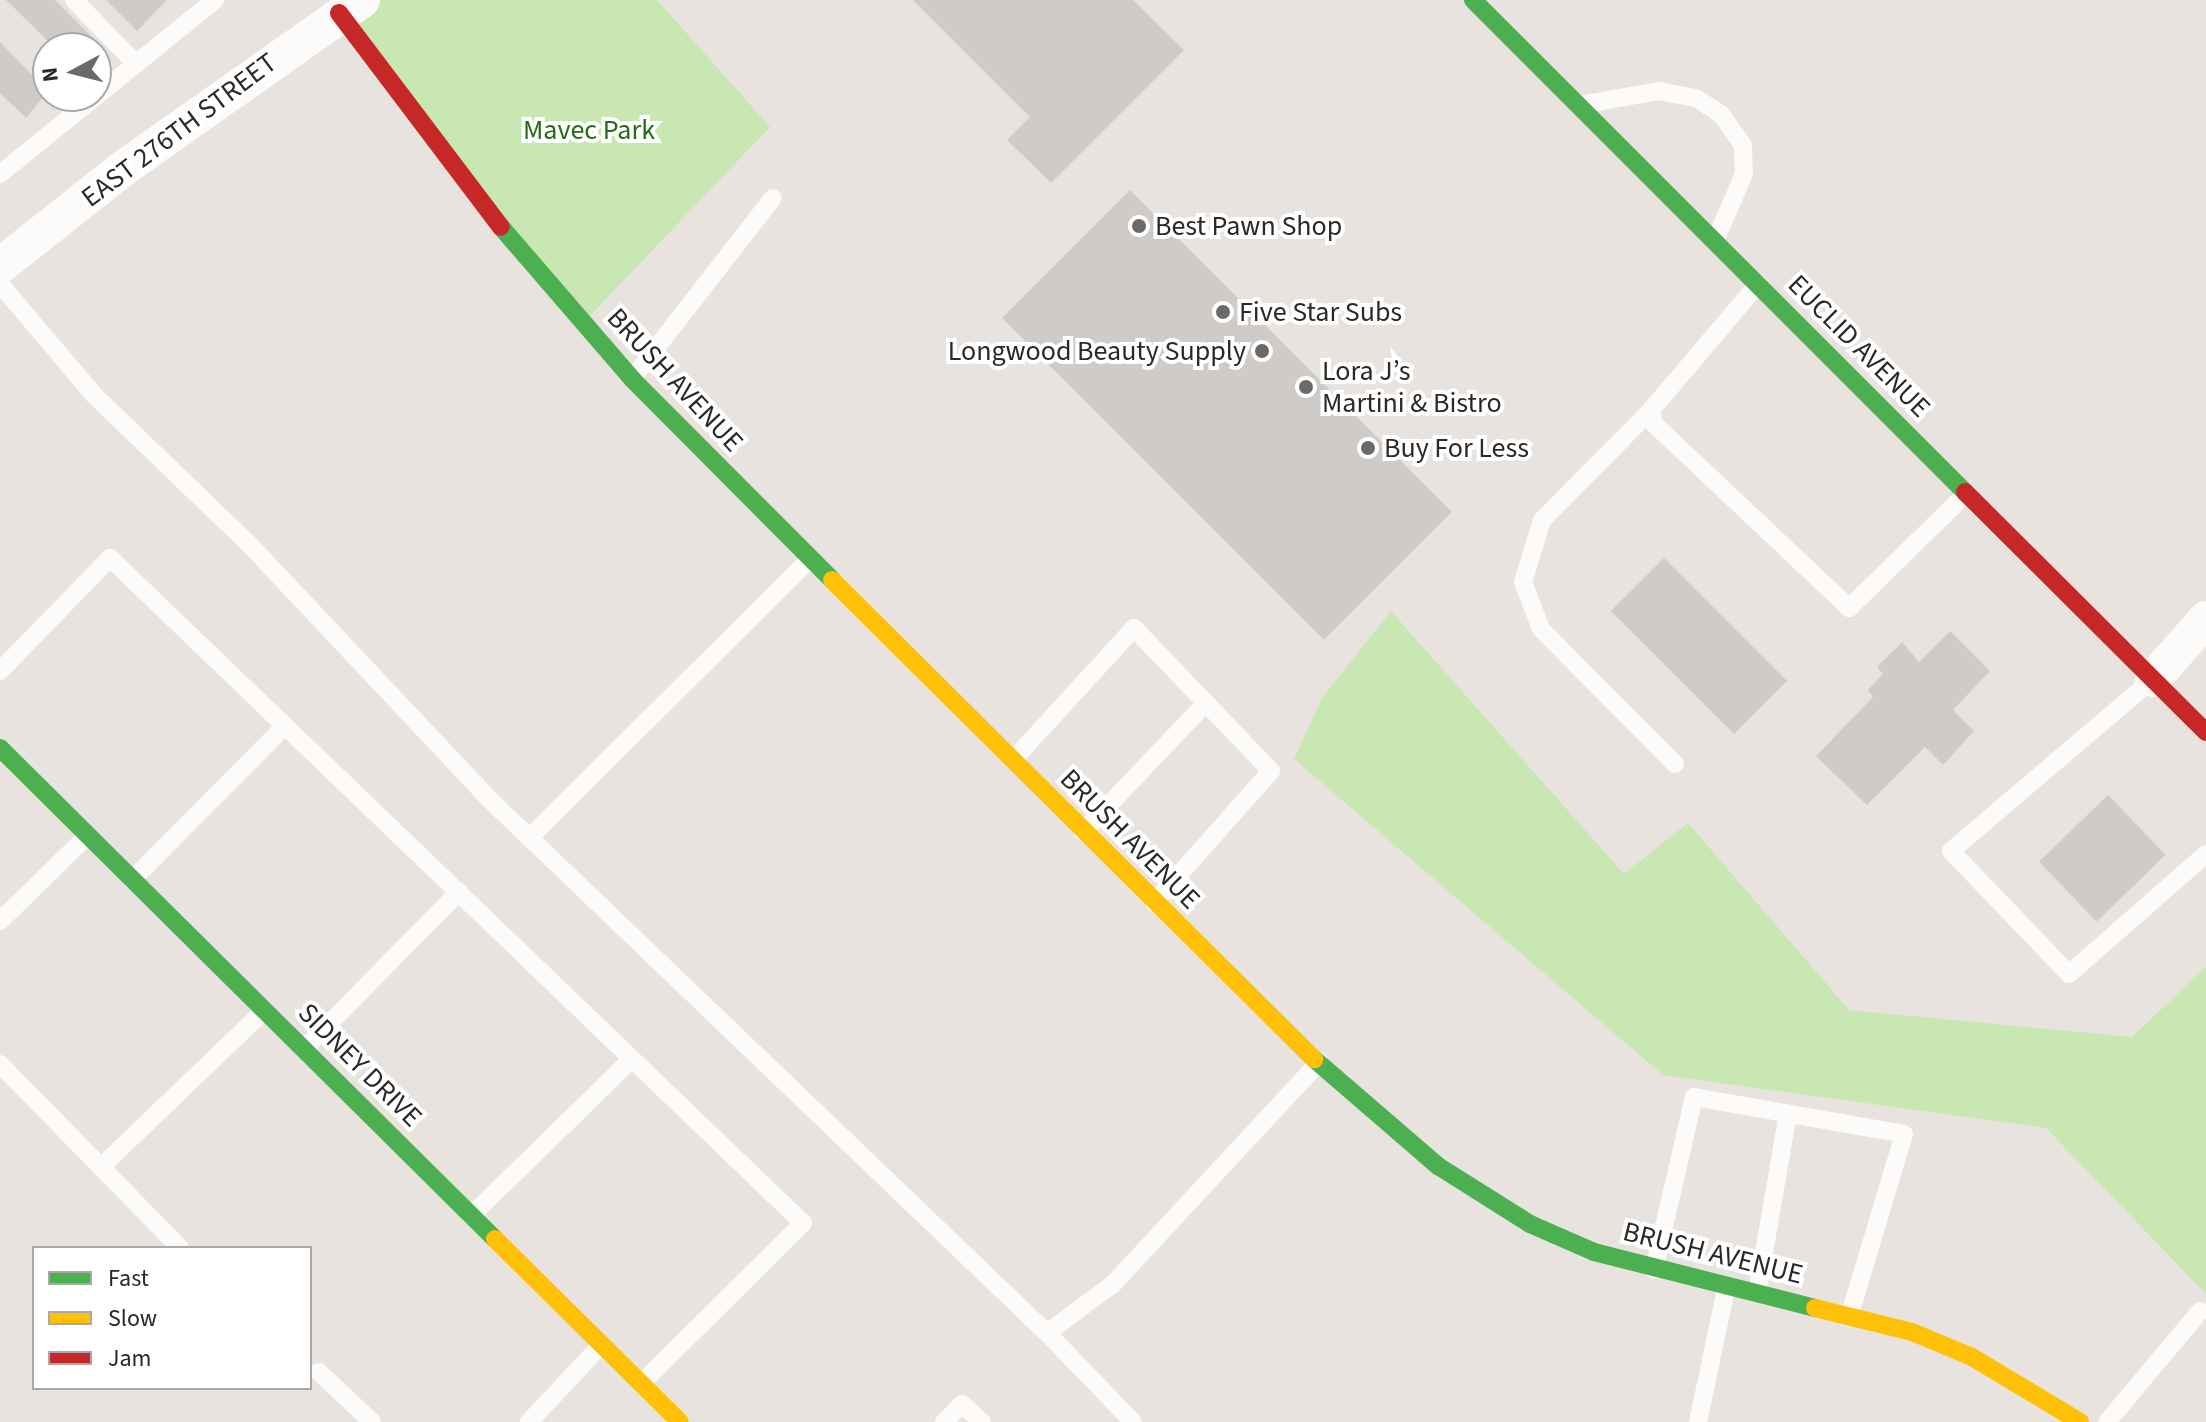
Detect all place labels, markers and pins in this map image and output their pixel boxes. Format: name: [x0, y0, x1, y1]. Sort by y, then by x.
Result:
place label: Best Pawn Shop: [1155, 209, 1342, 243]
marker: Best Pawn Shop: [1130, 217, 1148, 235]
place label: Five Star Subs: [1239, 295, 1402, 329]
marker: Five Star Subs: [1214, 303, 1232, 321]
place label: Longwood Beauty Supply: [948, 334, 1246, 368]
marker: Longwood Beauty Supply: [1253, 342, 1271, 360]
place label: Lora J’s Martini & Bistro: [1322, 354, 1502, 420]
marker: Lora J’s Martini & Bistro: [1297, 378, 1315, 396]
place label: Buy For Less: [1384, 431, 1529, 465]
marker: Buy For Less: [1359, 439, 1377, 457]

